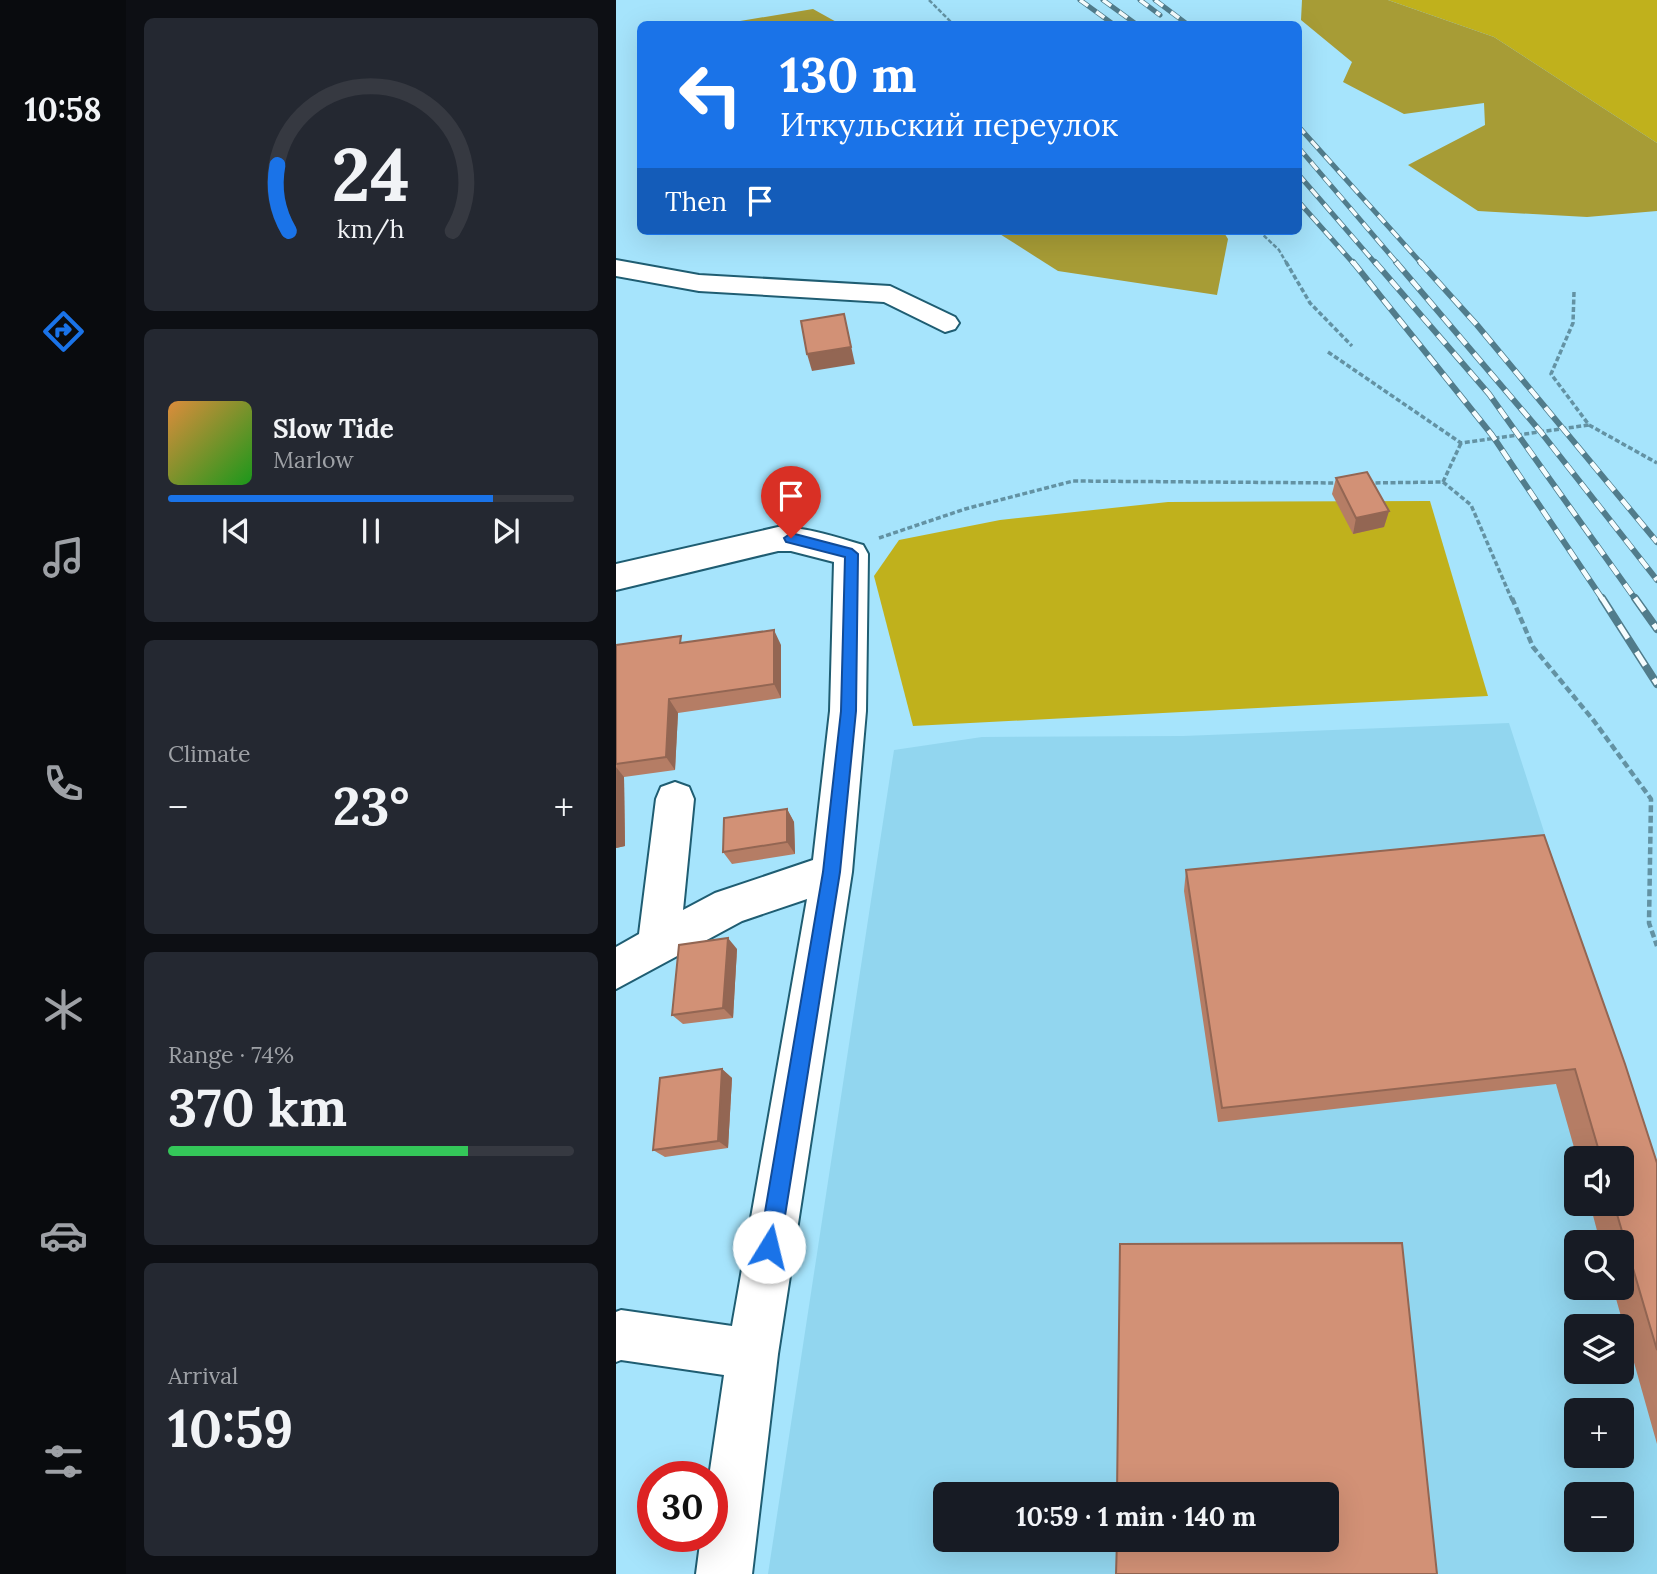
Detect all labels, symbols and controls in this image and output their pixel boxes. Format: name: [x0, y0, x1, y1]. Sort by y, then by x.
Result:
text: 130 m: [780, 43, 916, 105]
icon: left: [665, 49, 756, 140]
text: 10:58: [25, 89, 101, 130]
text: Иткульский переулок: [780, 104, 1118, 145]
text: 24: [332, 128, 410, 221]
icon: arrive: [741, 182, 779, 220]
text: Then: [665, 185, 727, 218]
text: km/h: [337, 212, 405, 244]
icon: directions: [39, 307, 88, 356]
text: Slow Tide: [273, 412, 394, 445]
text: Marlow: [273, 445, 354, 474]
pin: [761, 466, 821, 538]
icon: arrive: [772, 477, 810, 515]
icon: previous: [217, 512, 255, 550]
icon: pause: [352, 512, 390, 550]
icon: next: [487, 512, 525, 550]
icon: music: [39, 533, 88, 582]
text: Climate: [168, 739, 250, 768]
icon: phone: [39, 759, 88, 808]
text: 23°: [333, 773, 409, 839]
text: −: [168, 783, 188, 831]
text: +: [554, 783, 574, 831]
icon: climate: [39, 985, 88, 1034]
text: Range · 74%: [168, 1040, 294, 1069]
text: 370 km: [168, 1074, 347, 1140]
map controls: [1564, 1146, 1634, 1552]
button: sound: [1564, 1146, 1634, 1216]
position arrow: [732, 1210, 806, 1284]
icon: car: [39, 1211, 88, 1260]
button: search: [1564, 1230, 1634, 1300]
button: layers: [1564, 1314, 1634, 1384]
text: Arrival: [168, 1361, 238, 1390]
text: 10:59: [168, 1395, 293, 1461]
button: +: [1564, 1398, 1634, 1468]
icon: filters: [39, 1437, 88, 1486]
speed limit sign: 30: [637, 1461, 728, 1552]
button: −: [1564, 1482, 1634, 1552]
text: 10:59 · 1 min · 140 m: [1016, 1500, 1256, 1533]

